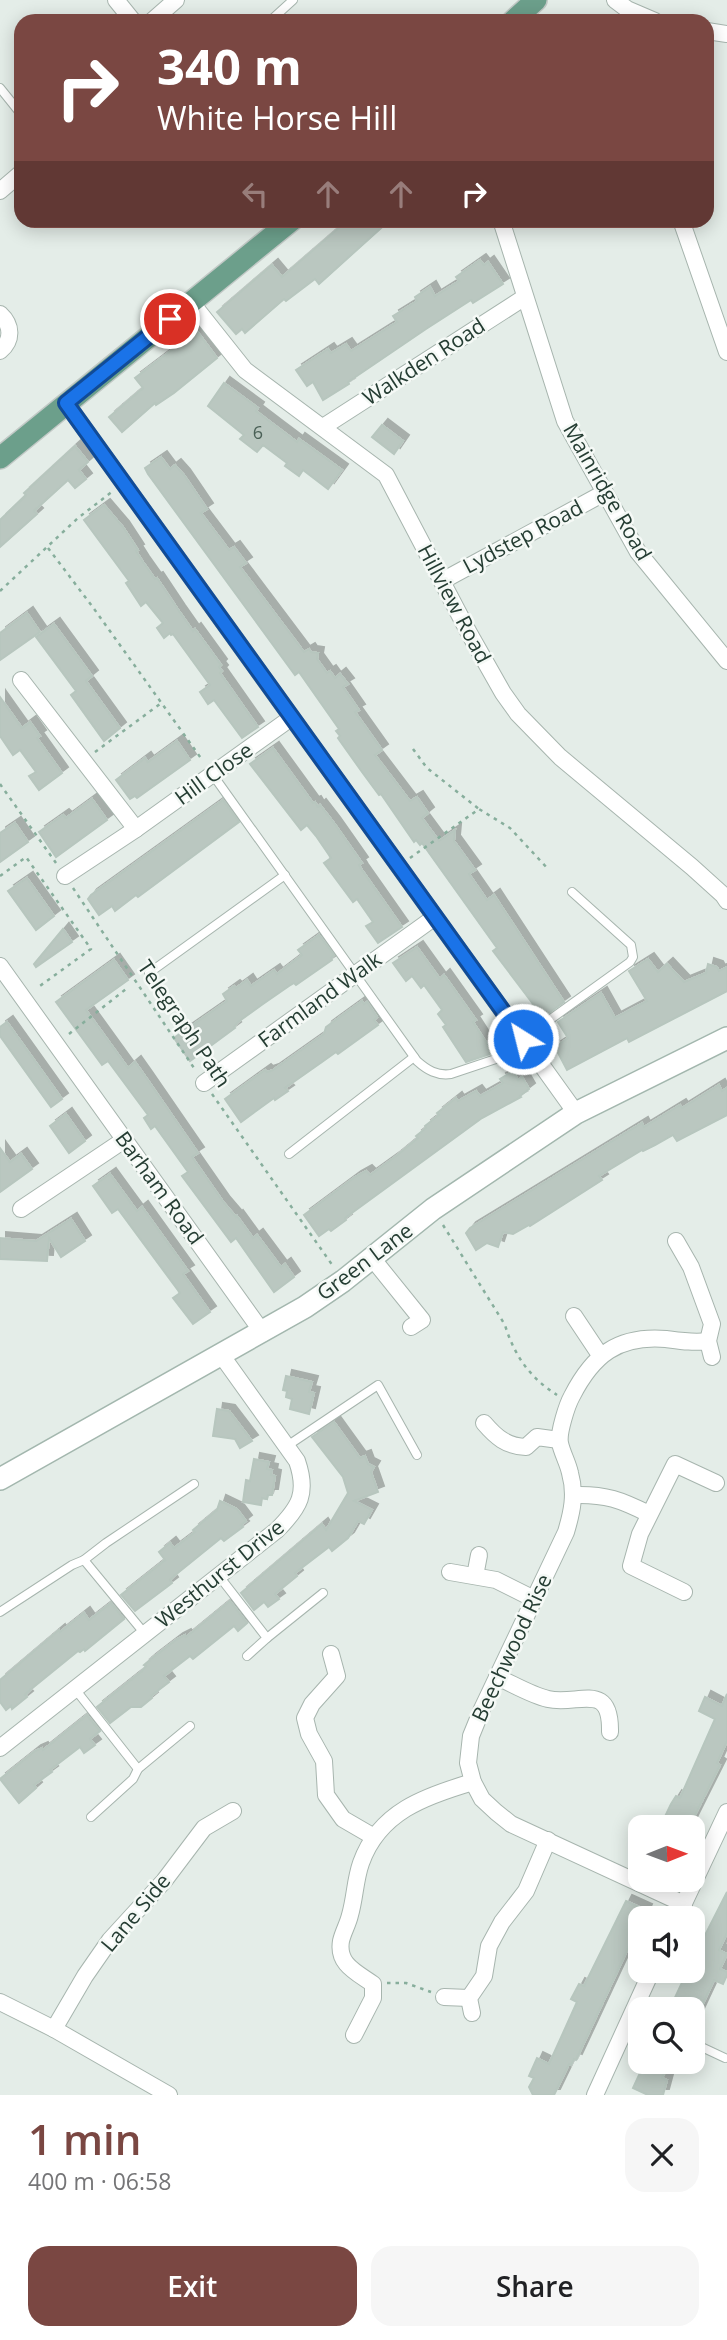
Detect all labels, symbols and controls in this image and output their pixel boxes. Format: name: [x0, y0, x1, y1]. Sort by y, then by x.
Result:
text: 340 m: [157, 33, 302, 99]
icon: right: [42, 42, 133, 133]
text: White Horse Hill: [157, 96, 397, 139]
icon: left: [236, 175, 274, 213]
icon: ahead: [309, 175, 347, 213]
icon: ahead: [382, 175, 420, 213]
icon: right: [455, 175, 493, 213]
pin: [140, 289, 200, 349]
icon: arrive: [151, 300, 189, 338]
street label: Walkden Road: [357, 311, 490, 411]
street label: Mainridge Road: [557, 418, 659, 565]
house number: 6: [253, 420, 263, 444]
street label: Lydstep Road: [458, 493, 587, 579]
street label: Hillview Road: [412, 539, 498, 668]
street label: Hill Close: [169, 735, 258, 811]
street label: Farmland Walk: [252, 945, 387, 1053]
street label: Telegraph Path: [132, 954, 238, 1093]
position arrow: [486, 1002, 560, 1076]
street label: Barham Road: [109, 1125, 210, 1250]
street label: Green Lane: [311, 1216, 418, 1306]
street label: Westhurst Drive: [149, 1513, 289, 1634]
street label: Beechwood Rise: [465, 1569, 558, 1726]
north arrow: [628, 1815, 705, 1892]
map controls: [628, 1815, 705, 2074]
street label: Lane Side: [94, 1867, 176, 1957]
button: sound: [628, 1906, 705, 1983]
button: search: [628, 1997, 705, 2074]
text: 1 min: [28, 2110, 141, 2167]
button: close: [625, 2118, 699, 2192]
text: 400 m · 06:58: [28, 2165, 171, 2197]
button: Exit: [28, 2246, 357, 2326]
button: Share: [371, 2246, 699, 2326]

